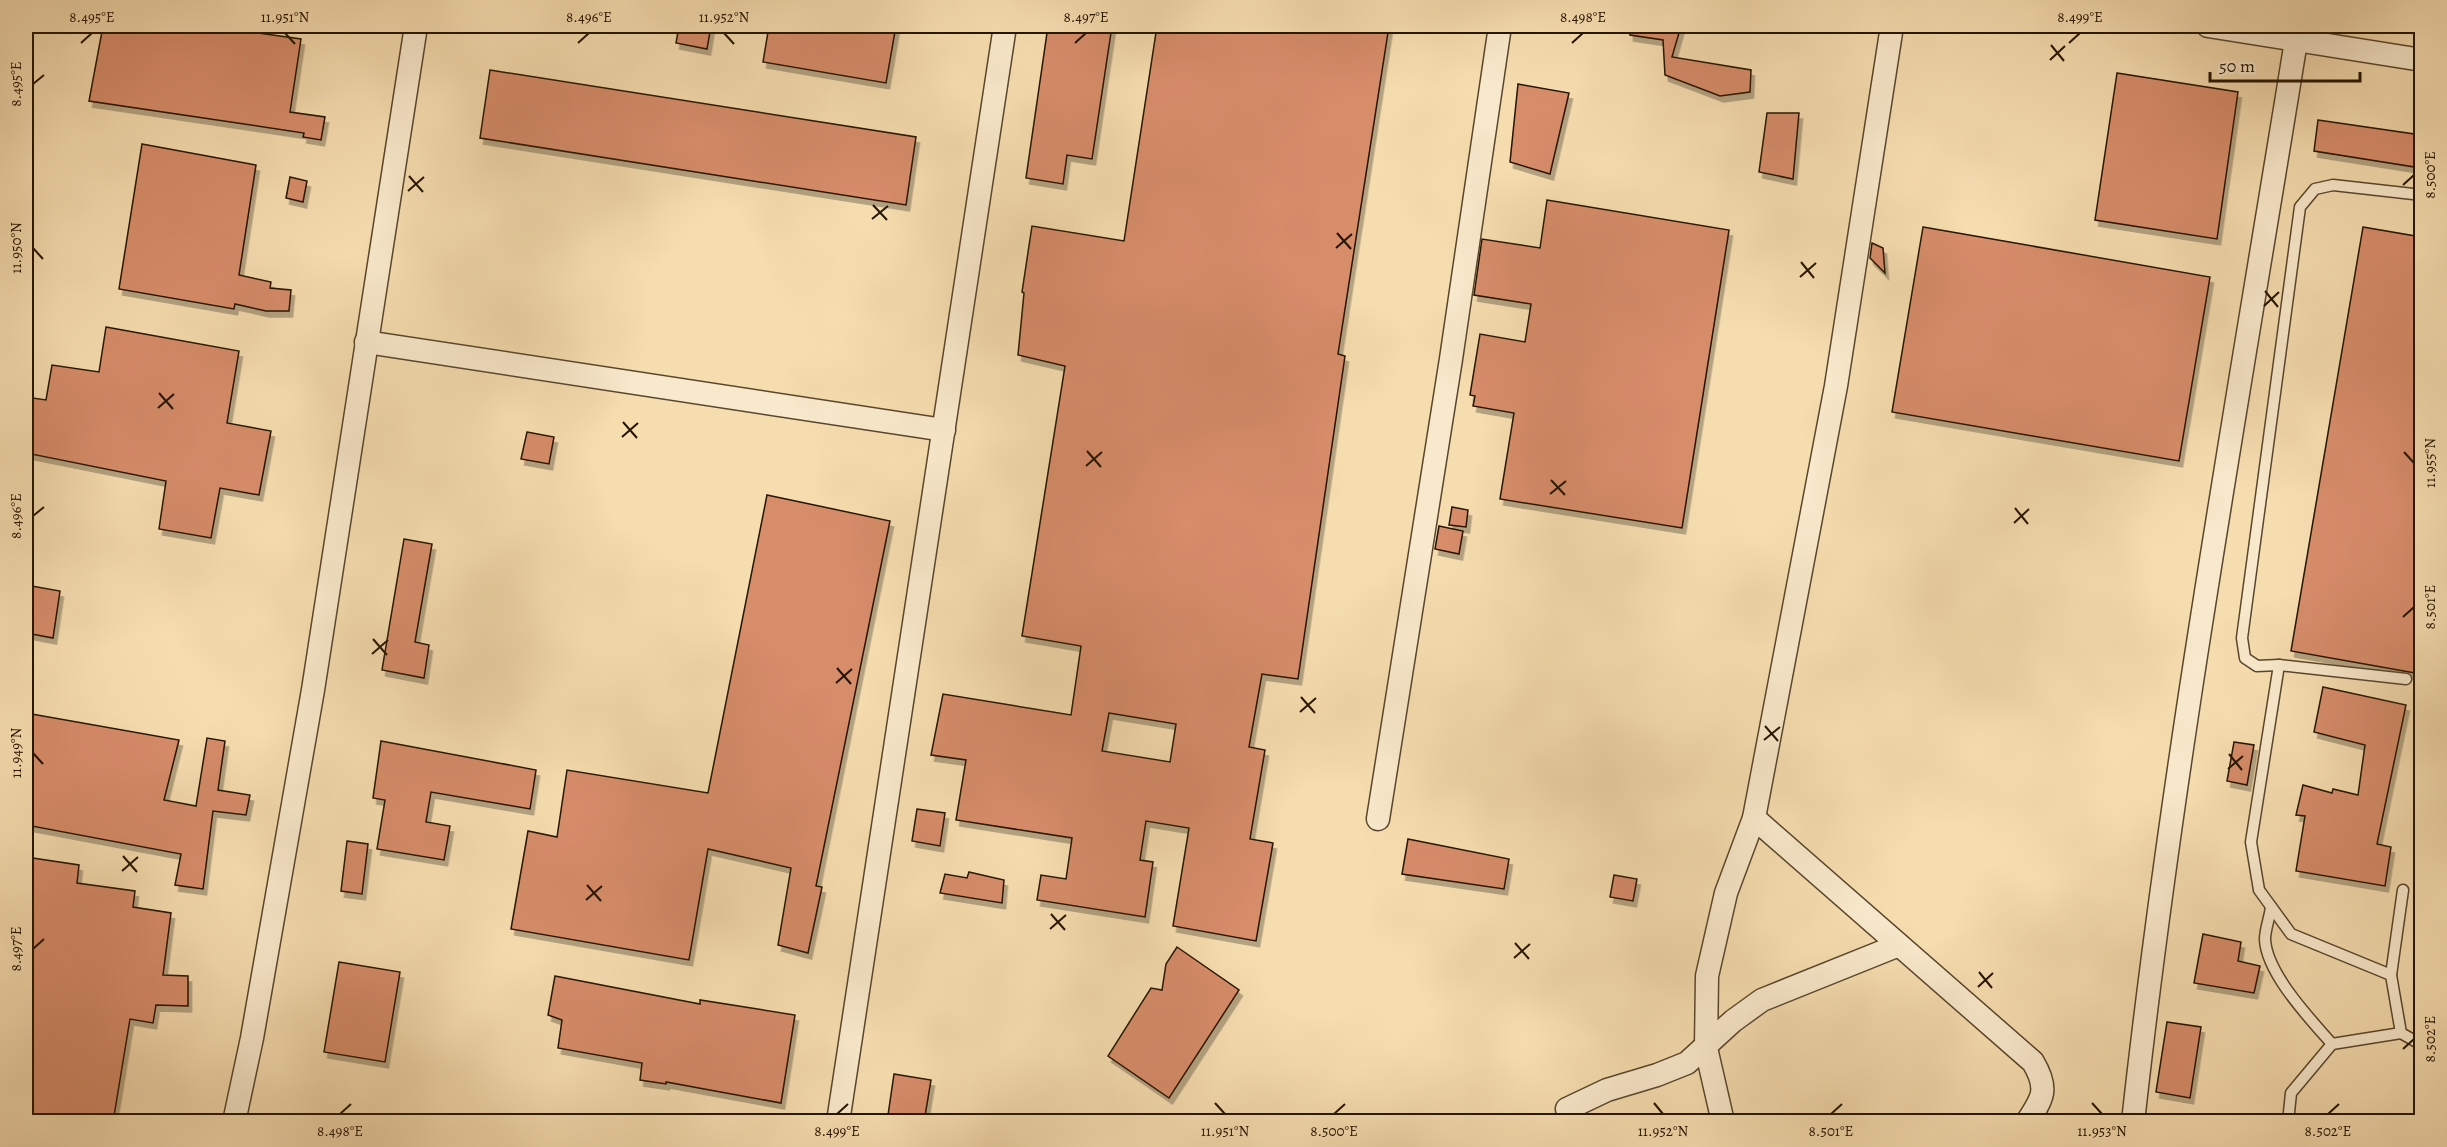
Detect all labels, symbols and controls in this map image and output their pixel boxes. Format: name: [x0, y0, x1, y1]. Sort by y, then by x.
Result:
text: 8.495°E: [69, 7, 115, 27]
text: 11.951°N: [261, 7, 309, 27]
text: 8.496°E: [566, 7, 612, 27]
text: 11.952°N: [699, 7, 749, 27]
text: 8.497°E: [1063, 7, 1109, 27]
text: 8.498°E: [1560, 7, 1606, 27]
text: 8.499°E: [2057, 7, 2103, 27]
scale bar: [2210, 45, 2360, 83]
text: 50 m: [2219, 54, 2255, 78]
text: 8.495°E: [6, 61, 26, 107]
text: 8.500°E: [2420, 151, 2440, 199]
text: 11.950°N: [6, 222, 26, 274]
text: 11.955°N: [2420, 438, 2440, 488]
text: 8.496°E: [6, 493, 26, 539]
text: 8.501°E: [2420, 585, 2440, 629]
text: 11.949°N: [6, 727, 26, 778]
text: 8.497°E: [6, 926, 26, 972]
text: 8.502°E: [2420, 1016, 2440, 1062]
text: 8.498°E: [317, 1121, 363, 1141]
text: 8.499°E: [814, 1121, 860, 1141]
text: 11.951°N: [1201, 1121, 1249, 1141]
text: 8.500°E: [1310, 1121, 1358, 1141]
text: 11.952°N: [1638, 1121, 1688, 1141]
text: 8.501°E: [1809, 1121, 1853, 1141]
text: 11.953°N: [2077, 1121, 2127, 1141]
text: 8.502°E: [2305, 1121, 2351, 1141]

